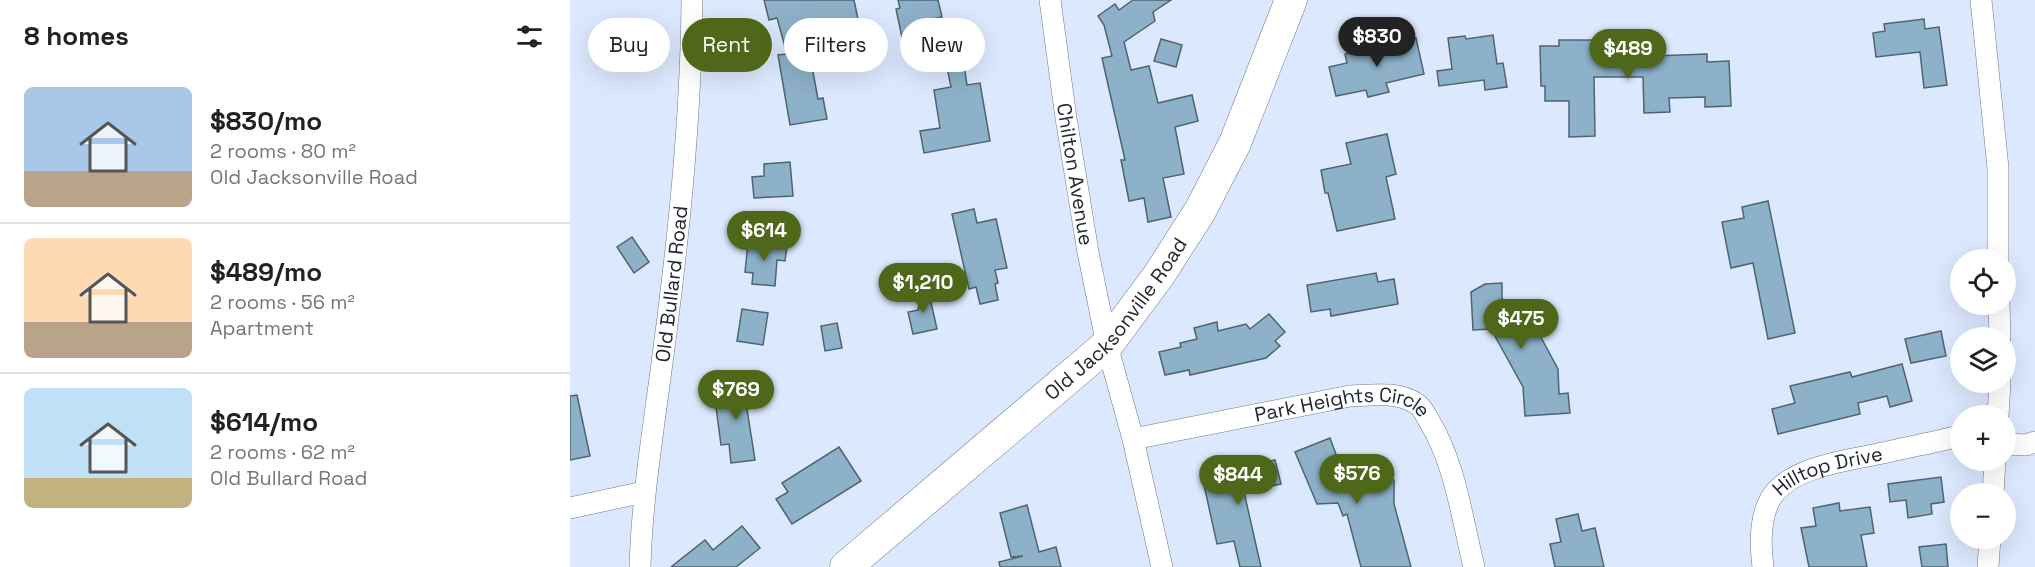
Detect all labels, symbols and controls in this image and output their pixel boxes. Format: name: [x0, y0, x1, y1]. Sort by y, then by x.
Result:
pin: $830: [1341, 17, 1413, 68]
chip: Buy: [588, 18, 670, 72]
chip: Rent: [682, 18, 772, 72]
chip: Filters: [784, 18, 888, 72]
chip: New: [900, 18, 985, 72]
text: 8 homes: [24, 19, 129, 53]
icon: filters: [513, 20, 546, 53]
text: $830: [1352, 23, 1402, 49]
pin: $489: [1592, 29, 1664, 80]
text: $489: [1603, 35, 1653, 61]
street label: Chilton Avenue: [1051, 101, 1100, 247]
text: $830/mo: [210, 104, 322, 138]
icon: home: [72, 111, 144, 183]
text: 2 rooms · 80 m²: [210, 138, 356, 164]
text: Old Jacksonville Road: [210, 164, 418, 190]
street label: Old Bullard Road: [649, 204, 693, 364]
pin: $614: [728, 211, 800, 262]
text: $614: [741, 217, 787, 243]
street label: Old Jacksonville Road: [1039, 233, 1193, 406]
map controls: [1950, 249, 2016, 549]
button: locate: [1950, 249, 2016, 315]
text: $489/mo: [210, 255, 322, 289]
icon: home: [72, 262, 144, 334]
pin: $1,210: [874, 263, 972, 314]
text: $1,210: [893, 269, 953, 295]
text: 2 rooms · 56 m²: [210, 289, 355, 315]
pin: $475: [1485, 299, 1557, 350]
text: $475: [1497, 305, 1545, 331]
text: Apartment: [210, 315, 314, 341]
button: layers: [1950, 327, 2016, 393]
pin: $769: [700, 370, 772, 421]
text: $769: [712, 376, 760, 402]
street label: Park Heights Circle: [1252, 381, 1437, 428]
text: $614/mo: [210, 405, 318, 439]
button: +: [1950, 405, 2016, 471]
icon: home: [72, 412, 144, 484]
text: 2 rooms · 62 m²: [210, 439, 355, 465]
street label: Hilltop Drive: [1767, 440, 1885, 501]
pin: $576: [1321, 454, 1393, 505]
pin: $844: [1202, 455, 1274, 506]
text: $576: [1333, 460, 1381, 486]
text: $844: [1213, 461, 1263, 487]
text: Old Bullard Road: [210, 465, 367, 491]
button: −: [1950, 483, 2016, 549]

